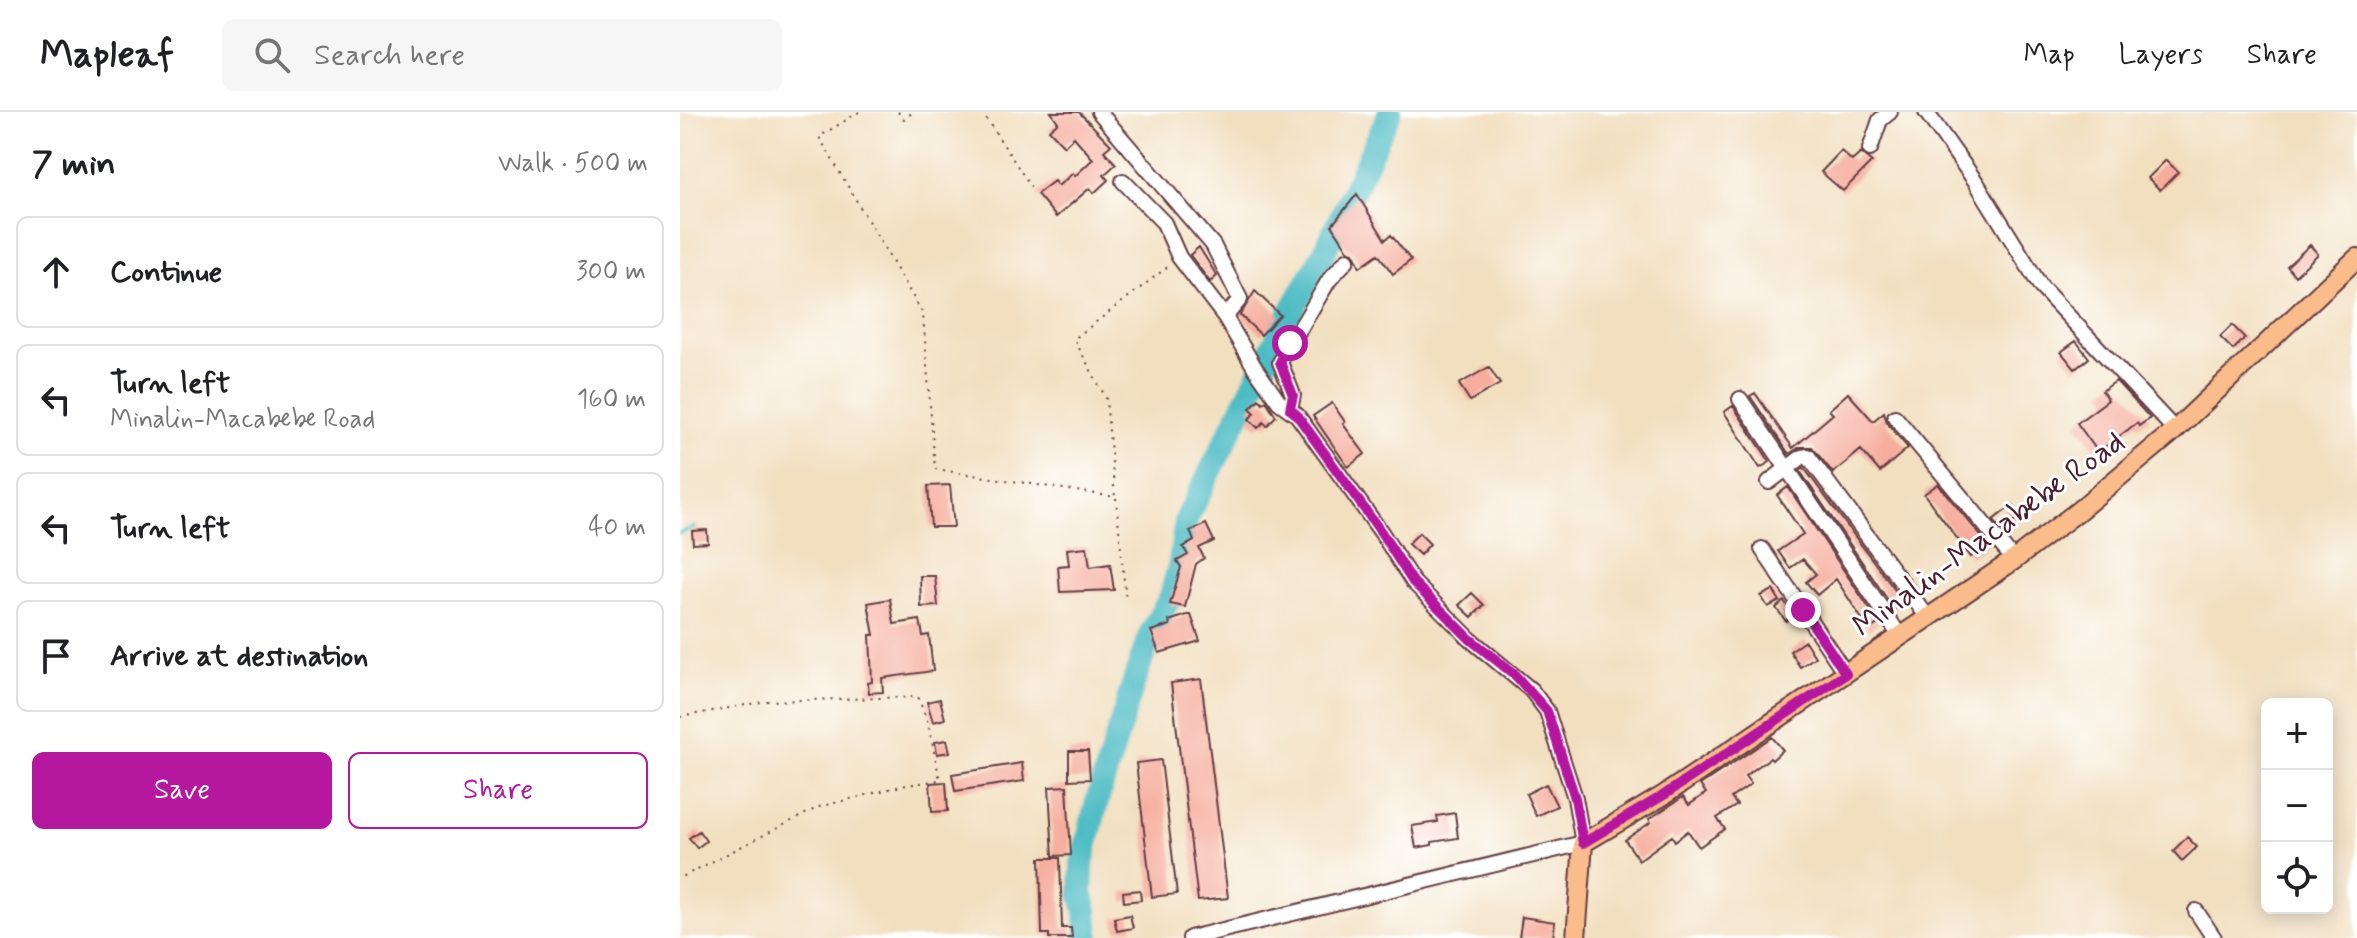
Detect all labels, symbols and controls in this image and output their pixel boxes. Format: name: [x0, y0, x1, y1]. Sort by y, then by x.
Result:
search box: [222, 19, 782, 91]
text: Mapleaf: [40, 31, 174, 80]
icon: search: [250, 33, 294, 77]
text: Search here: [314, 36, 465, 75]
text: Map: [2024, 37, 2075, 74]
text: Layers: [2119, 37, 2203, 74]
text: Share: [2247, 37, 2317, 74]
text: 7 min: [32, 142, 116, 187]
text: Walk · 500 m: [498, 147, 648, 181]
icon: ahead: [34, 250, 78, 294]
text: Continue: [110, 253, 222, 292]
text: 300 m: [576, 255, 646, 289]
route start: [1272, 325, 1308, 361]
text: Turn left: [110, 364, 230, 403]
icon: left: [34, 378, 78, 422]
text: 160 m: [577, 383, 646, 417]
text: Minalin-Macabebe Road: [110, 403, 375, 437]
street label: Minalin-Macabebe Road: [1845, 422, 2134, 648]
icon: left: [34, 506, 78, 550]
text: Turn left: [110, 509, 230, 548]
text: 40 m: [588, 511, 646, 545]
route end: [1785, 592, 1821, 628]
icon: arrive: [34, 634, 78, 678]
text: Arrive at destination: [110, 637, 368, 676]
map controls: [2261, 698, 2333, 914]
button: +: [2261, 698, 2333, 770]
button: Save: [32, 752, 332, 829]
button: Share: [348, 752, 648, 829]
button: −: [2261, 770, 2333, 842]
button: locate: [2261, 842, 2333, 914]

